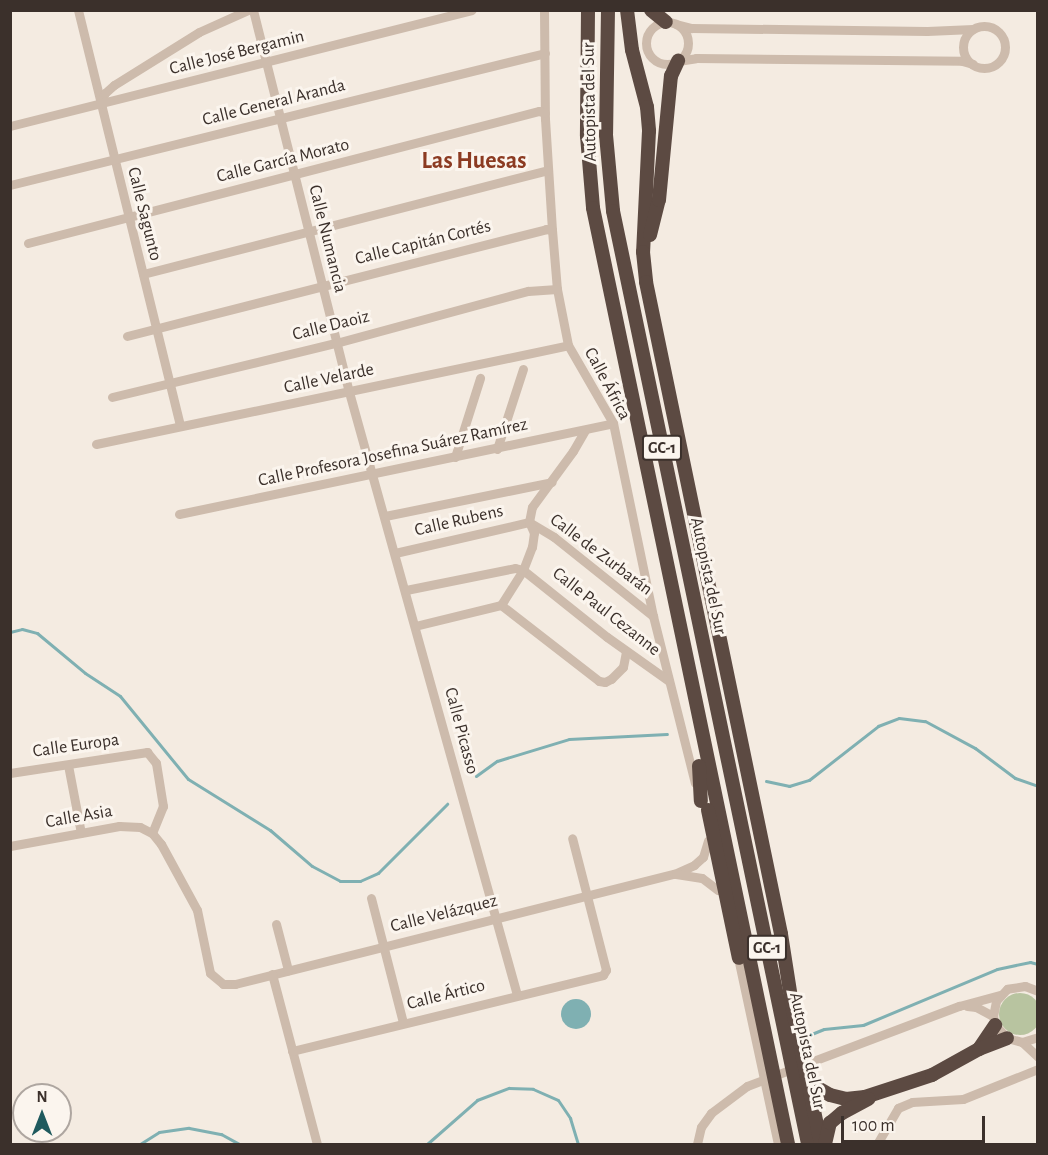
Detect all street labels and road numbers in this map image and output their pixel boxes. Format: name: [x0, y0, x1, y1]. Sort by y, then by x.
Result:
street label: Calle José Bergamin: [167, 26, 307, 80]
street label: Autopista del Sur: [578, 42, 602, 162]
street label: Calle General Aranda: [200, 75, 348, 131]
street label: Calle García Morato: [215, 134, 351, 188]
street label: Calle Sagunto: [122, 165, 166, 263]
street label: Calle Numancia: [303, 183, 351, 295]
street label: Calle Capitán Cortés: [353, 216, 493, 270]
street label: Calle Daoiz: [290, 306, 372, 346]
street label: Calle África: [579, 344, 635, 424]
street label: Calle Velarde: [282, 359, 376, 399]
street label: Calle Profesora Josefina Suárez Ramírez: [256, 414, 530, 492]
road number: GC-1: [641, 435, 683, 461]
street label: Calle Rubens: [413, 500, 505, 542]
street label: Calle de Zurbarán: [545, 509, 657, 601]
street label: Autopista del Sur: [685, 516, 731, 636]
street label: Calle Paul Cezanne: [548, 563, 664, 661]
street label: Calle Picasso: [439, 685, 483, 777]
street label: Calle Europa: [31, 729, 121, 763]
street label: Calle Asia: [44, 800, 114, 834]
street label: Calle Velázquez: [388, 890, 500, 938]
road number: GC-1: [746, 935, 788, 961]
street label: Calle Ártico: [405, 975, 487, 1015]
street label: Autopista del Sur: [784, 991, 830, 1111]

